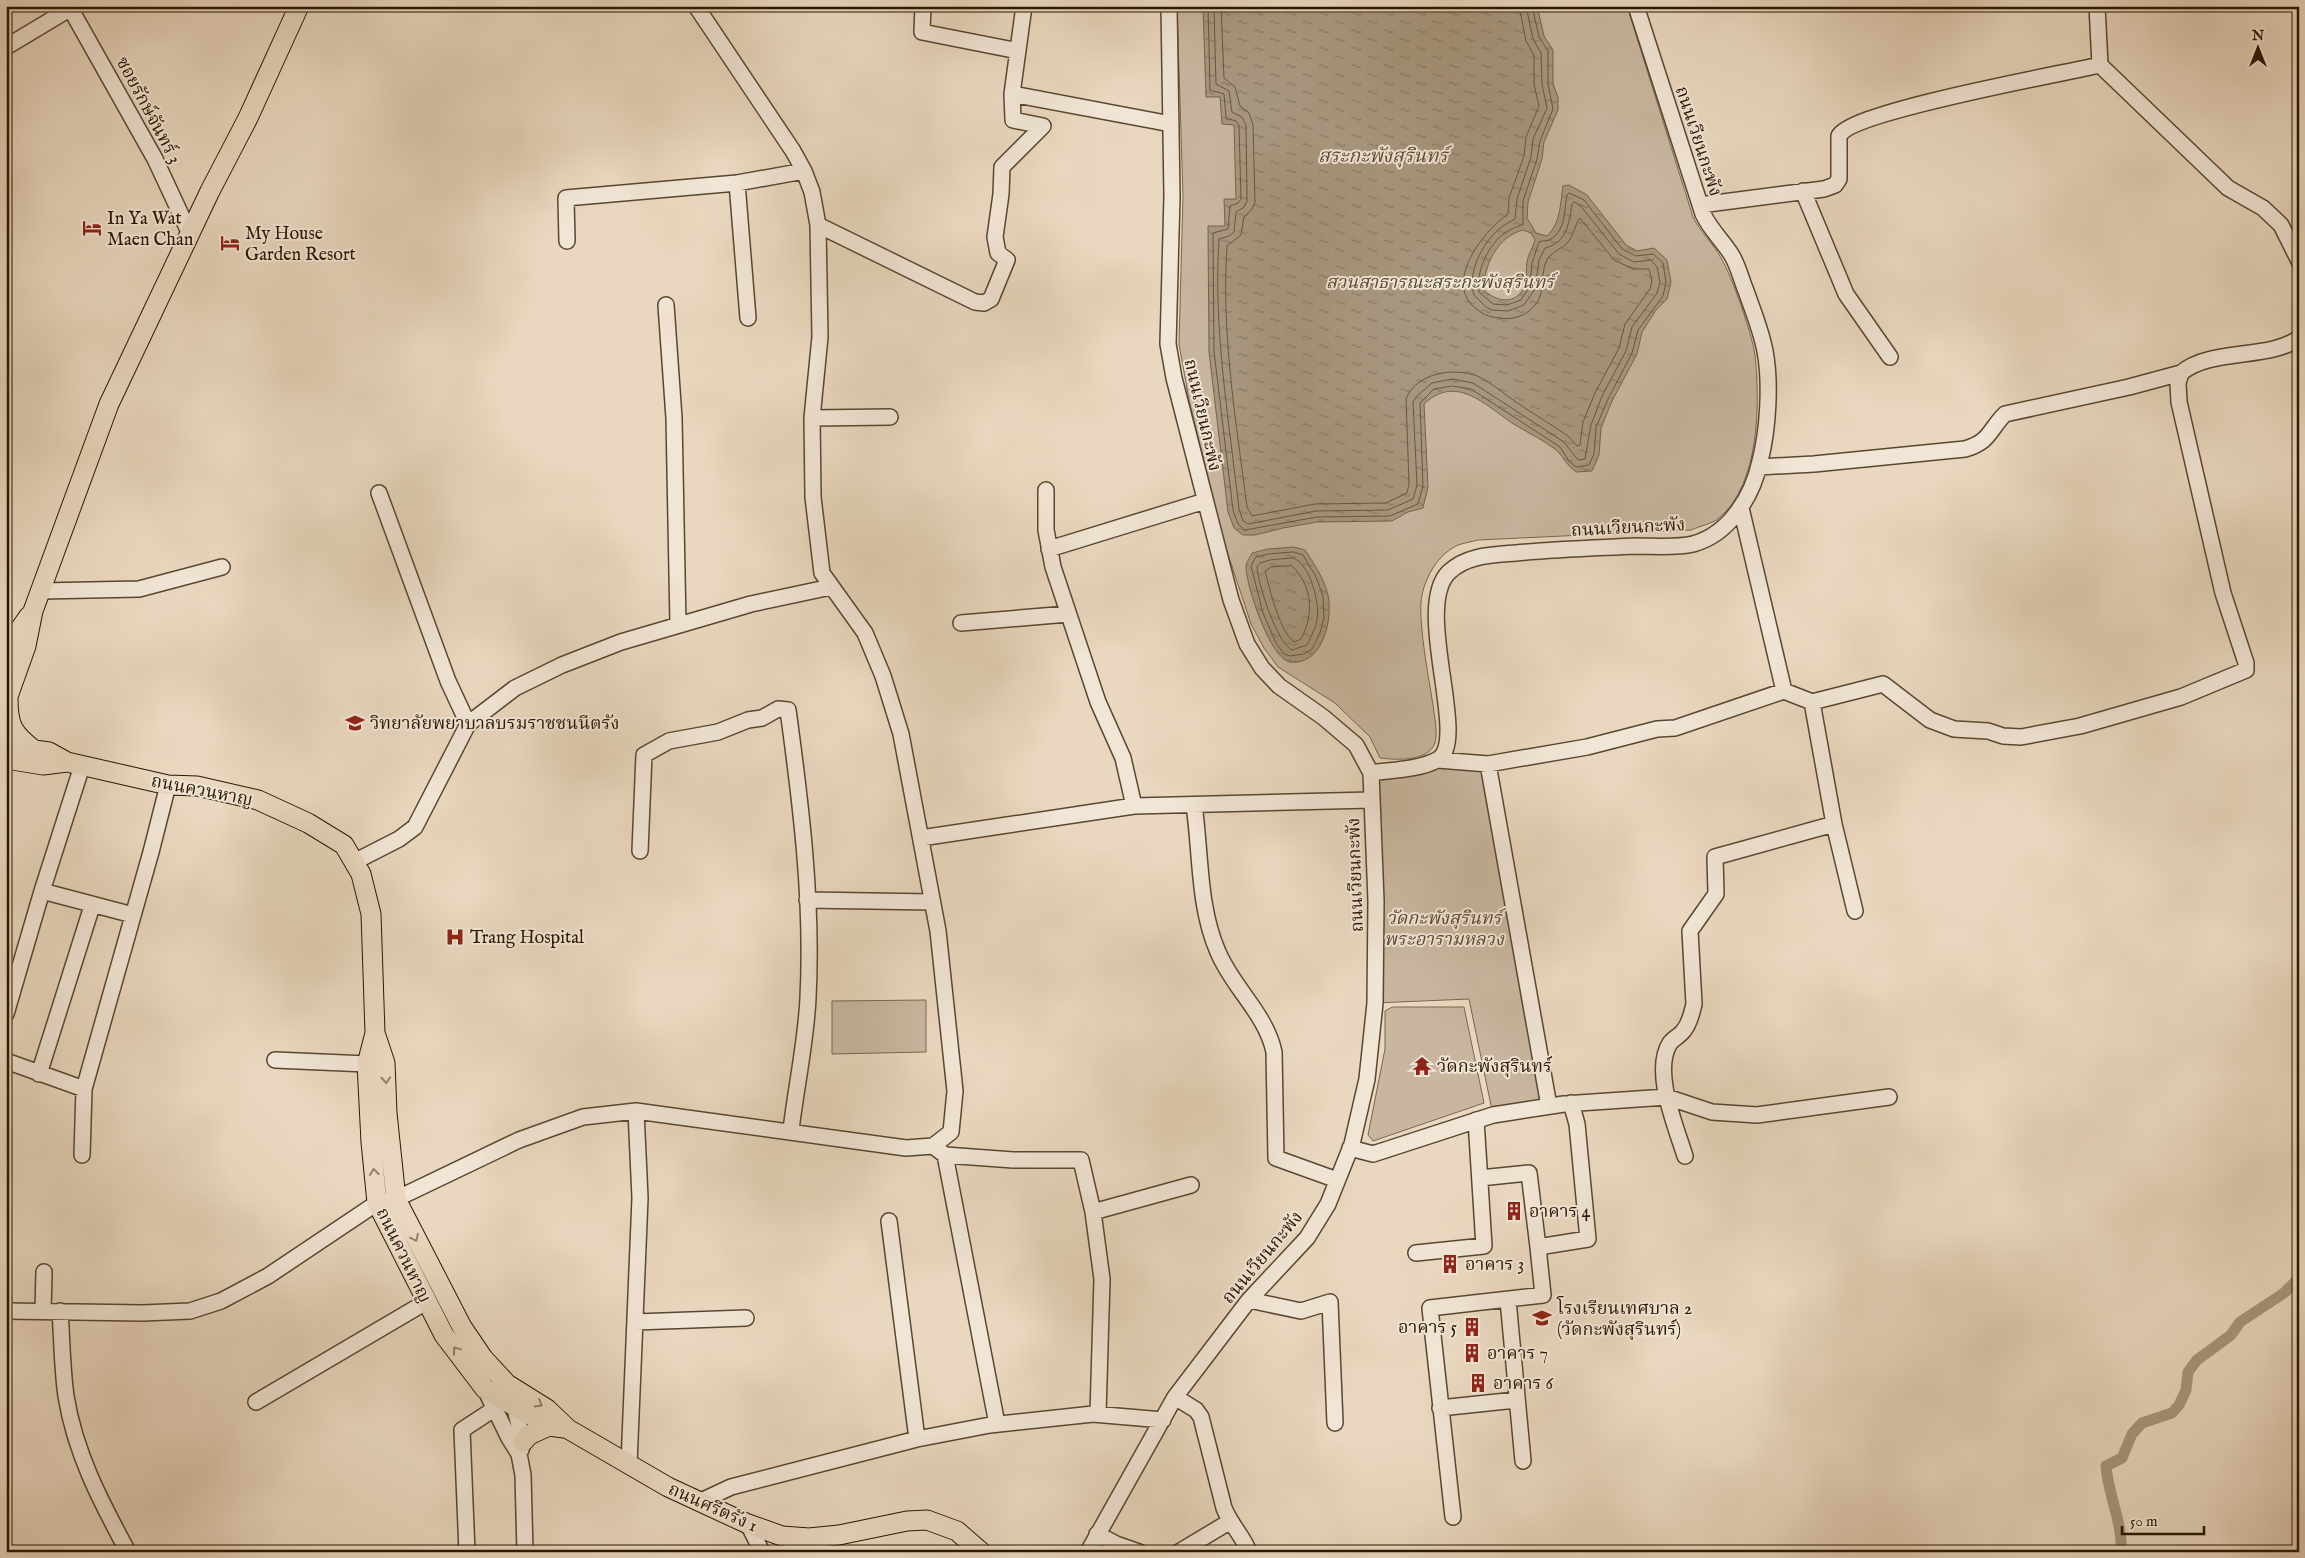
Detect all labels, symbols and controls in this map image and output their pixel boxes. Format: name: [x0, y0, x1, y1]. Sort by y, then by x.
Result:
north arrow: [2232, 22, 2282, 72]
text: N: [2251, 27, 2264, 45]
street label: ซอยรักษ์จันทร์ 3: [110, 53, 186, 168]
street label: ถนนเวียนกะพัง: [1669, 83, 1726, 199]
water label: สระกะพังสุรินทร์: [1318, 145, 1453, 169]
place label: In Ya Wat Maen Chan: [107, 208, 194, 252]
hotel icon: In Ya Wat Maen Chan: [81, 217, 103, 239]
place label: My House Garden Resort: [245, 223, 356, 267]
hotel icon: My House Garden Resort: [219, 232, 241, 254]
park label: สวนสาธารณะสระกะพังสุรินทร์: [1326, 271, 1559, 295]
street label: ถนนเวียนกะพัง: [1177, 357, 1226, 474]
street label: ถนนเวียนกะพัง: [1570, 514, 1686, 543]
school or university icon: วิทยาลัยพยาบาลบรมราชชนนีตรัง: [344, 712, 366, 734]
place label: วิทยาลัยพยาบาลบรมราชชนนีตรัง: [370, 713, 619, 736]
street label: ถนนควนหาญ: [149, 770, 255, 813]
street label: ถนนเวียนกะพัง: [1343, 817, 1370, 933]
park label: วัดกะพังสุรินทร์ พระอารามหลวง: [1384, 907, 1506, 952]
hospital icon: Trang Hospital: [444, 926, 466, 948]
place label: Trang Hospital: [470, 927, 584, 950]
temple icon: วัดกะพังสุรินทร์: [1411, 1055, 1433, 1077]
place label: วัดกะพังสุรินทร์: [1437, 1055, 1553, 1079]
one-way arrow: [380, 1076, 391, 1084]
one-way arrow: [369, 1168, 380, 1176]
building icon: อาคาร 4: [1503, 1200, 1525, 1222]
place label: อาคาร 4: [1529, 1201, 1590, 1224]
street label: ถนนควนหาญ: [370, 1204, 436, 1307]
street label: ถนนเวียนกะพัง: [1218, 1207, 1309, 1309]
one-way arrow: [409, 1232, 419, 1241]
building icon: อาคาร 3: [1439, 1253, 1461, 1275]
place label: อาคาร 3: [1465, 1254, 1524, 1277]
place label: โรงเรียนเทศบาล 2 (วัดกะพังสุรินทร์): [1556, 1295, 1692, 1342]
school or university icon: โรงเรียนเทศบาล 2 (วัดกะพังสุรินทร์): [1531, 1307, 1553, 1329]
building icon: อาคาร 5: [1461, 1316, 1483, 1338]
place label: อาคาร 5: [1398, 1317, 1457, 1340]
building icon: อาคาร 7: [1461, 1342, 1483, 1364]
place label: อาคาร 7: [1487, 1343, 1548, 1366]
one-way arrow: [453, 1346, 462, 1356]
building icon: อาคาร 6: [1467, 1372, 1489, 1394]
place label: อาคาร 6: [1493, 1373, 1553, 1396]
one-way arrow: [534, 1398, 543, 1408]
street label: ถนนศรีตรัง 1: [664, 1478, 761, 1538]
scale bar: [2122, 1503, 2205, 1535]
text: 50 m: [2130, 1512, 2158, 1531]

